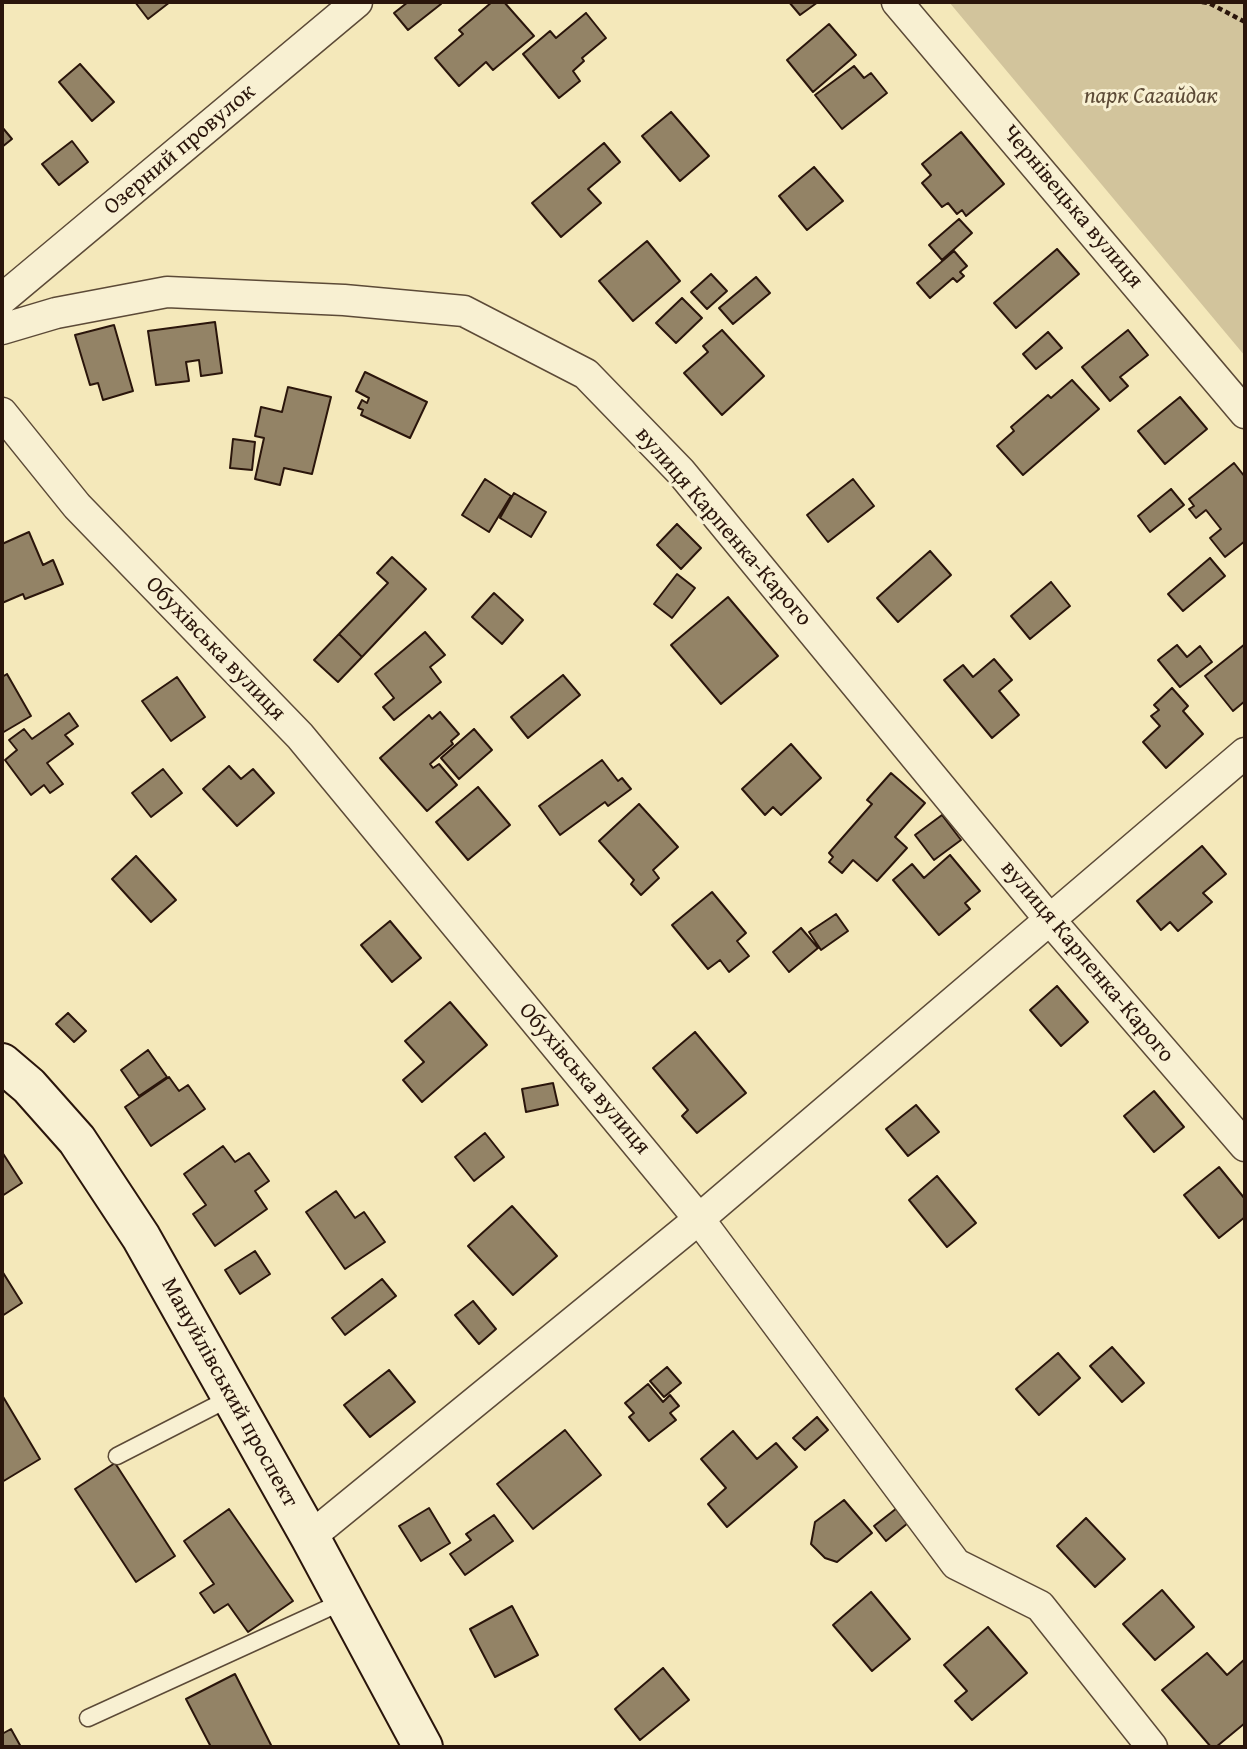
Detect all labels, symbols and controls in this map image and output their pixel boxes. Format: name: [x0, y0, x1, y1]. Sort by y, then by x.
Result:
street label: Озерний провулок: [99, 79, 261, 221]
park label: парк Сагайдак: [1084, 83, 1218, 111]
street label: Чернівецька вулиця: [996, 120, 1148, 294]
street label: вулиця Карпенка-Карого: [629, 422, 817, 632]
street label: Обухівська вулиця: [139, 571, 291, 727]
street label: вулиця Карпенка-Карого: [994, 855, 1180, 1069]
street label: Обухівська вулиця: [512, 997, 656, 1161]
street label: Мануйлівський проспект: [154, 1274, 304, 1512]

